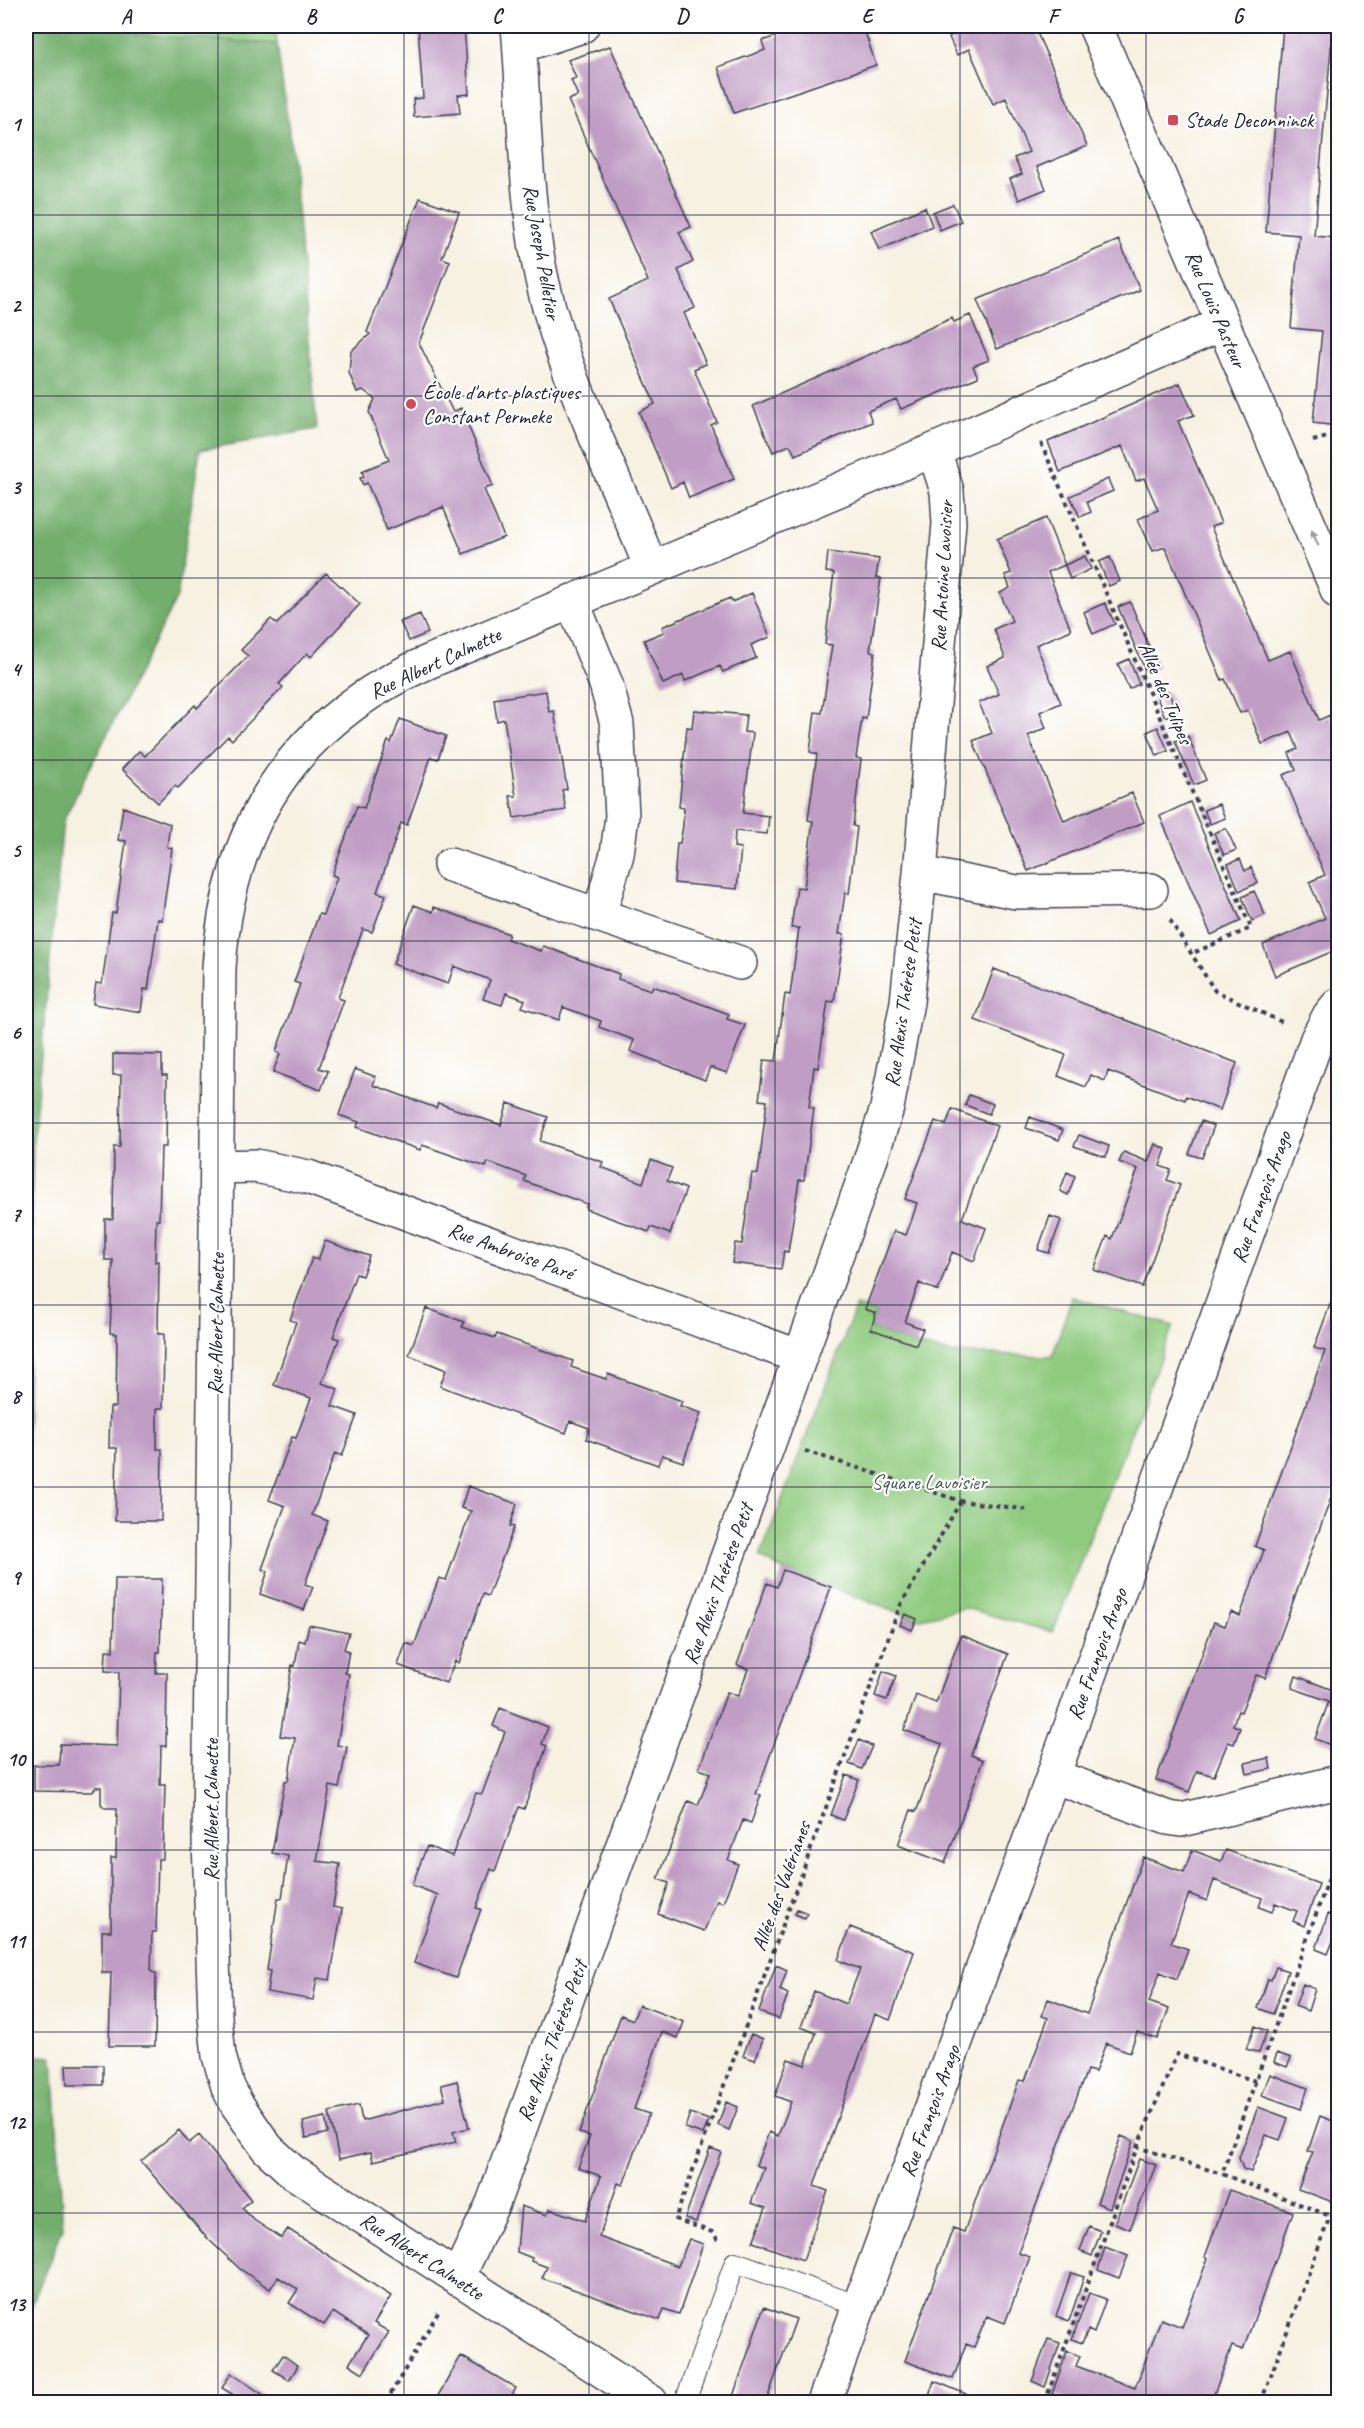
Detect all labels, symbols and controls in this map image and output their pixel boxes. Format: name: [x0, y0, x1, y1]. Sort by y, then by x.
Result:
text: A: [121, 4, 133, 29]
text: B: [306, 4, 318, 29]
text: C: [492, 4, 504, 29]
text: D: [676, 4, 690, 29]
text: E: [862, 4, 876, 29]
text: F: [1048, 4, 1062, 29]
text: G: [1233, 4, 1246, 29]
place label: Stade Deconninck: [1185, 107, 1315, 133]
text: 1: [12, 112, 23, 137]
marker: Stade Deconninck: [1166, 113, 1180, 127]
street label: Rue Joseph Pelletier: [517, 183, 567, 324]
street label: Rue Louis Pasteur: [1180, 247, 1253, 374]
text: 2: [12, 293, 23, 318]
place label: École d'arts plastiques Constant Permeke: [423, 379, 582, 429]
marker: École d'arts plastiques Constant Permeke: [404, 397, 418, 411]
text: 3: [12, 475, 23, 500]
street label: Rue Antoine Lavoisier: [925, 498, 959, 652]
one-way arrow: [1310, 529, 1319, 547]
street label: Rue Albert Calmette: [365, 621, 506, 705]
street label: Allée des Tulipes: [1133, 638, 1200, 750]
text: 4: [12, 657, 24, 682]
text: 5: [12, 838, 23, 863]
street label: Rue Alexis Thérèse Petit: [878, 914, 928, 1089]
text: 6: [11, 1020, 22, 1045]
street label: Rue François Arago: [1225, 1126, 1297, 1266]
text: 7: [12, 1202, 23, 1227]
street label: Rue Ambroise Paré: [445, 1216, 580, 1287]
street label: Rue Albert Calmette: [202, 1252, 230, 1395]
text: 8: [12, 1384, 24, 1409]
park label: Square Lavoisier: [871, 1469, 988, 1495]
street label: Rue Alexis Thérèse Petit: [677, 1497, 760, 1668]
text: 9: [12, 1565, 23, 1590]
street label: Rue François Arago: [1061, 1583, 1133, 1723]
street label: Rue Albert Calmette: [198, 1738, 224, 1881]
text: 10: [7, 1747, 27, 1772]
street label: Allée des Valérianes: [746, 1816, 817, 1954]
text: 11: [7, 1929, 27, 1954]
street label: Rue Alexis Thérèse Petit: [511, 1954, 594, 2125]
street label: Rue François Arago: [894, 2040, 966, 2180]
text: 12: [7, 2110, 27, 2135]
street label: Rue Albert Calmette: [355, 2206, 490, 2306]
text: 13: [7, 2292, 27, 2317]

